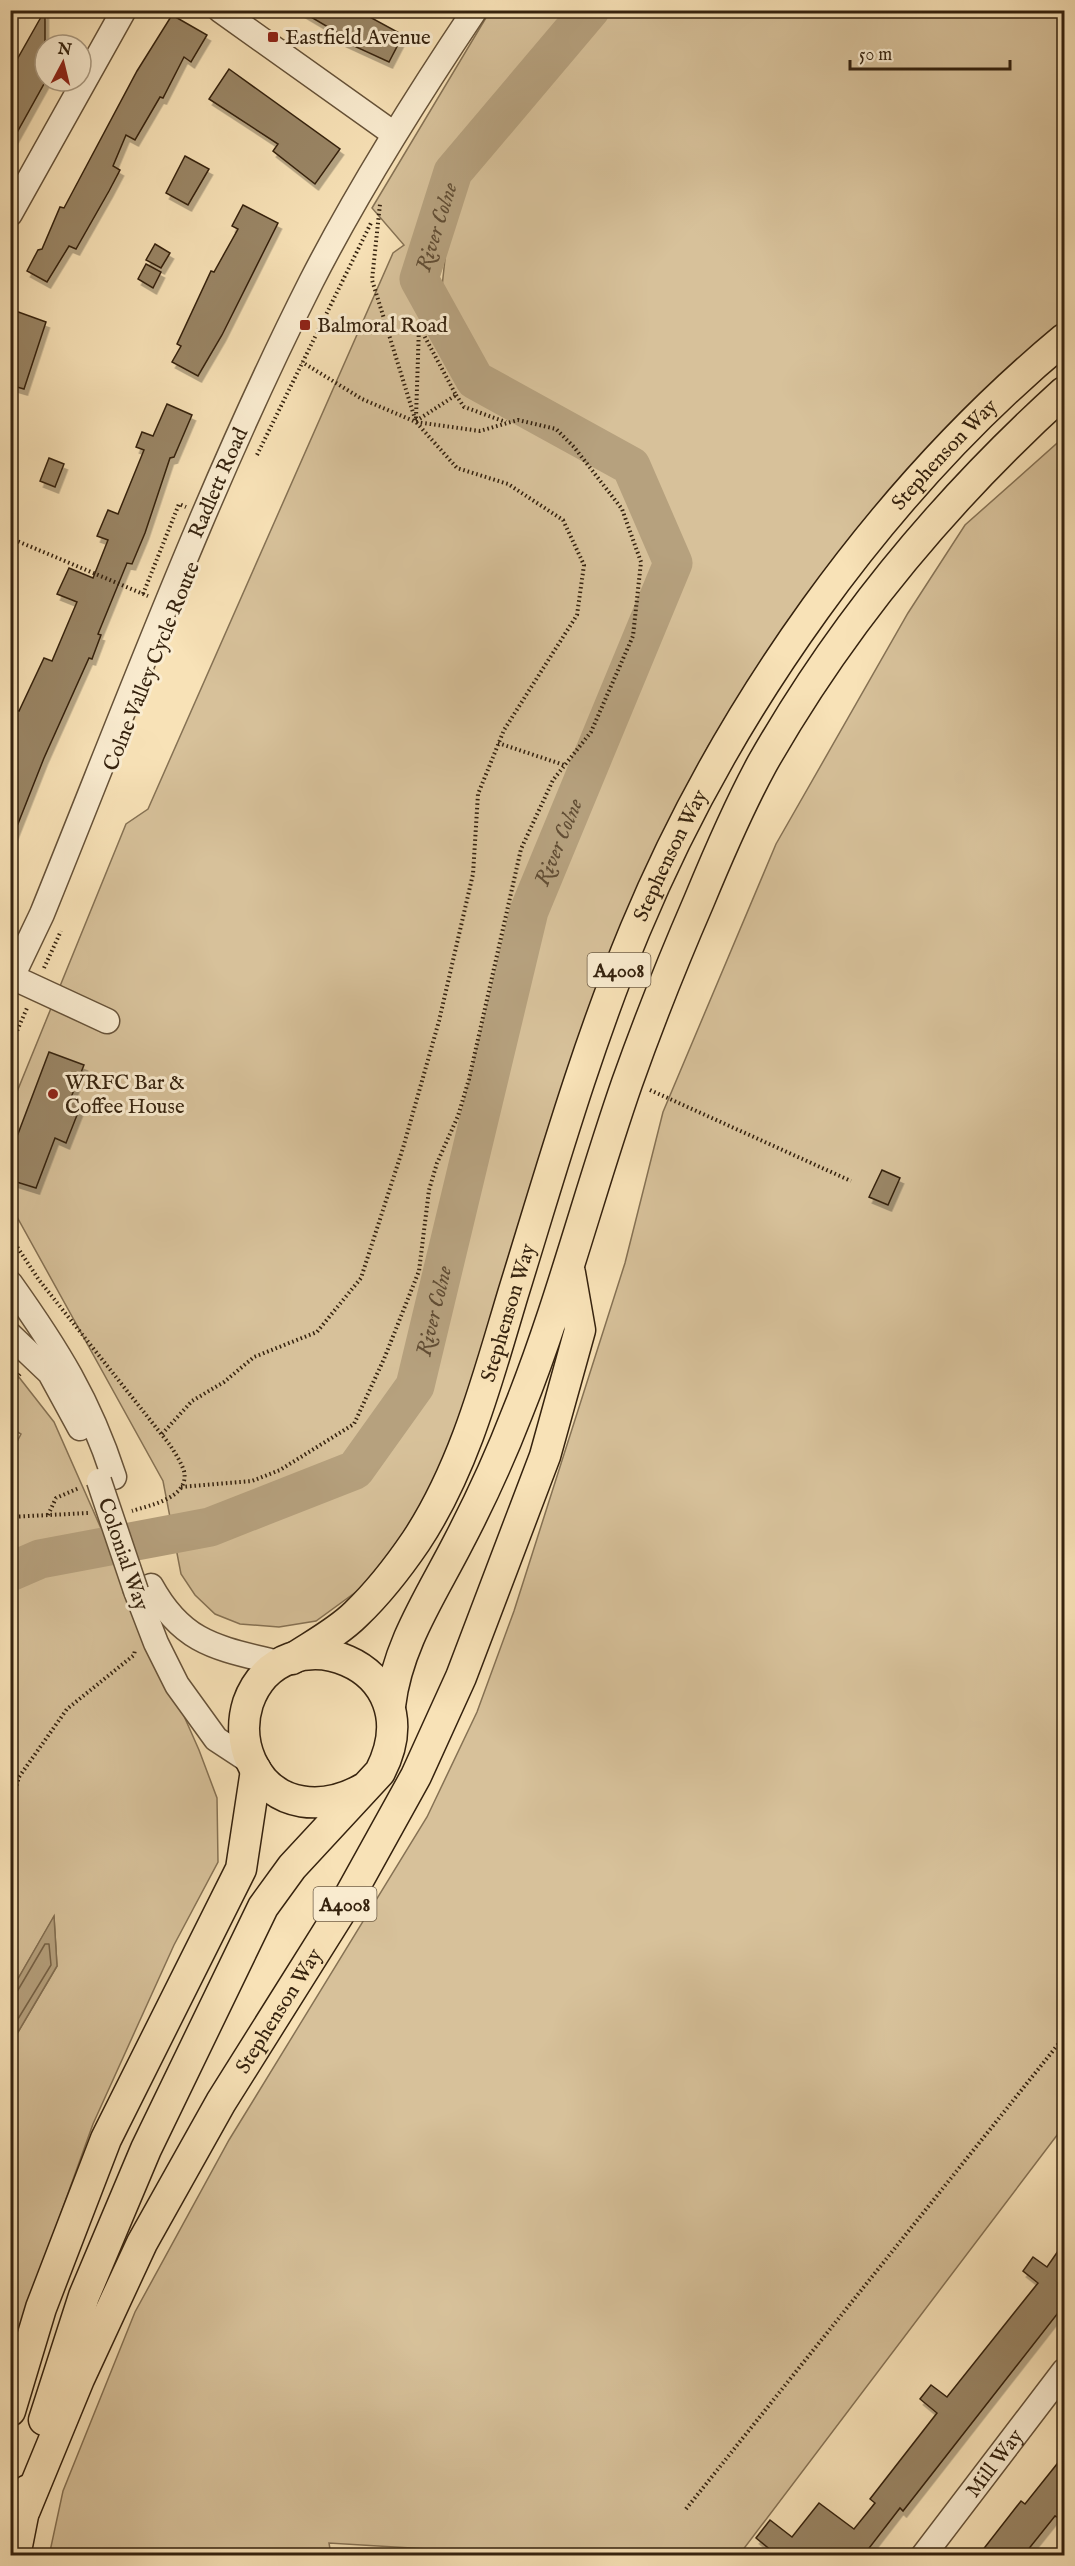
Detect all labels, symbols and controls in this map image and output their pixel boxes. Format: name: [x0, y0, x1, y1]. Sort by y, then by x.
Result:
place label: Eastfield Avenue: [285, 25, 431, 52]
marker: Eastfield Avenue: [266, 30, 280, 44]
north arrow: [33, 33, 93, 93]
scale bar: [850, 33, 1010, 71]
text: N: [56, 39, 73, 61]
text: 50 m: [859, 44, 892, 67]
water label: River Colne: [410, 178, 465, 276]
place label: Balmoral Road: [317, 313, 449, 340]
marker: Balmoral Road: [298, 318, 312, 332]
street label: Stephenson Way: [886, 393, 1004, 516]
street label: Radlett Road: [183, 423, 255, 543]
street label: Colne Valley Cycle Route: [98, 557, 207, 775]
street label: Stephenson Way: [628, 785, 715, 926]
water label: River Colne: [529, 794, 590, 891]
road number: A4008: [588, 953, 650, 987]
place label: WRFC Bar & Coffee House: [65, 1070, 185, 1121]
marker: WRFC Bar & Coffee House: [46, 1087, 60, 1101]
street label: Stephenson Way: [475, 1240, 543, 1386]
water label: River Colne: [411, 1263, 460, 1359]
street label: Colonial Way: [91, 1495, 155, 1615]
road number: A4008: [314, 1887, 376, 1921]
street label: Stephenson Way: [230, 1943, 329, 2079]
street label: Mill Way: [960, 2424, 1030, 2504]

